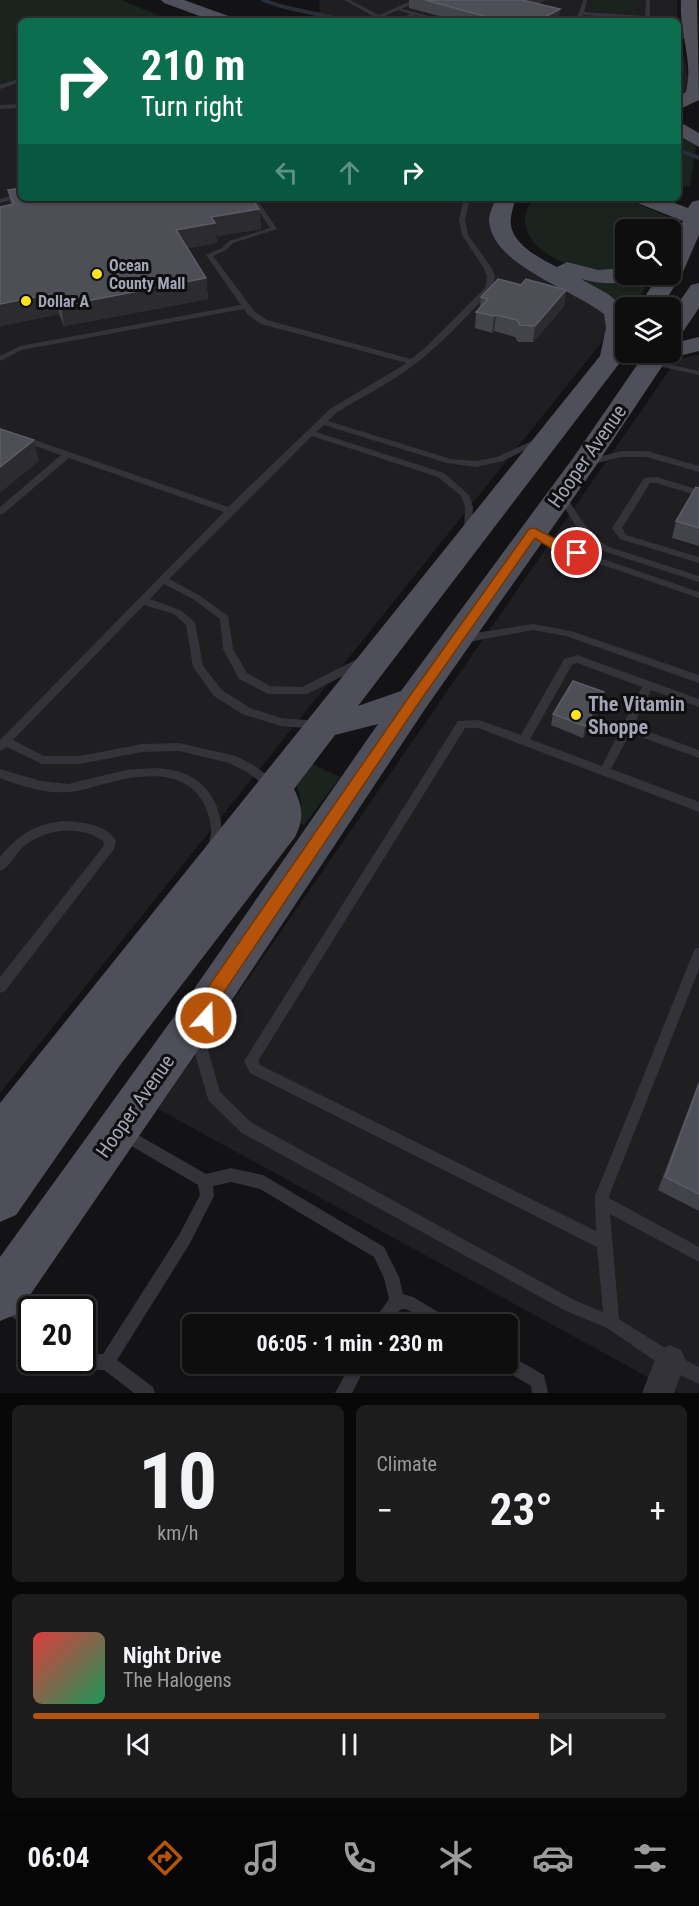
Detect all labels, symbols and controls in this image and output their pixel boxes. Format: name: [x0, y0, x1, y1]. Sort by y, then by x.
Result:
text: 210 m: [141, 41, 246, 90]
icon: right: [42, 42, 120, 120]
text: Turn right: [141, 91, 243, 123]
icon: left: [270, 156, 303, 189]
icon: ahead: [333, 156, 366, 189]
icon: right: [396, 156, 429, 189]
map controls: [615, 219, 681, 363]
button: search: [615, 219, 681, 285]
place label: Ocean County Mall: [109, 256, 185, 293]
marker: Ocean County Mall: [90, 267, 104, 281]
place label: Dollar A: [38, 292, 90, 311]
marker: Dollar A: [19, 294, 33, 308]
button: layers: [615, 297, 681, 363]
street label: Hooper Avenue: [543, 400, 631, 512]
pin: [551, 527, 602, 578]
icon: arrive: [560, 536, 593, 569]
place label: The Vitamin Shoppe: [588, 692, 685, 739]
marker: The Vitamin Shoppe: [569, 708, 583, 722]
position arrow: [174, 986, 238, 1050]
street label: Hooper Avenue: [91, 1050, 179, 1162]
speed limit sign: 20: [18, 1296, 96, 1374]
text: 06:05 · 1 min · 230 m: [257, 1331, 443, 1356]
text: 10: [138, 1436, 217, 1527]
text: Climate: [377, 1452, 437, 1476]
text: 23°: [490, 1483, 553, 1536]
text: −: [377, 1491, 393, 1530]
text: +: [650, 1491, 666, 1530]
text: km/h: [157, 1521, 198, 1545]
text: Night Drive: [123, 1643, 221, 1668]
text: The Halogens: [123, 1668, 232, 1692]
icon: previous: [122, 1728, 155, 1761]
icon: pause: [333, 1728, 366, 1761]
icon: next: [544, 1728, 577, 1761]
icon: directions: [144, 1837, 186, 1879]
icon: music: [241, 1837, 283, 1879]
icon: phone: [338, 1837, 380, 1879]
icon: climate: [435, 1837, 477, 1879]
icon: car: [532, 1837, 574, 1879]
icon: filters: [629, 1837, 671, 1879]
text: 06:04: [28, 1842, 89, 1874]

